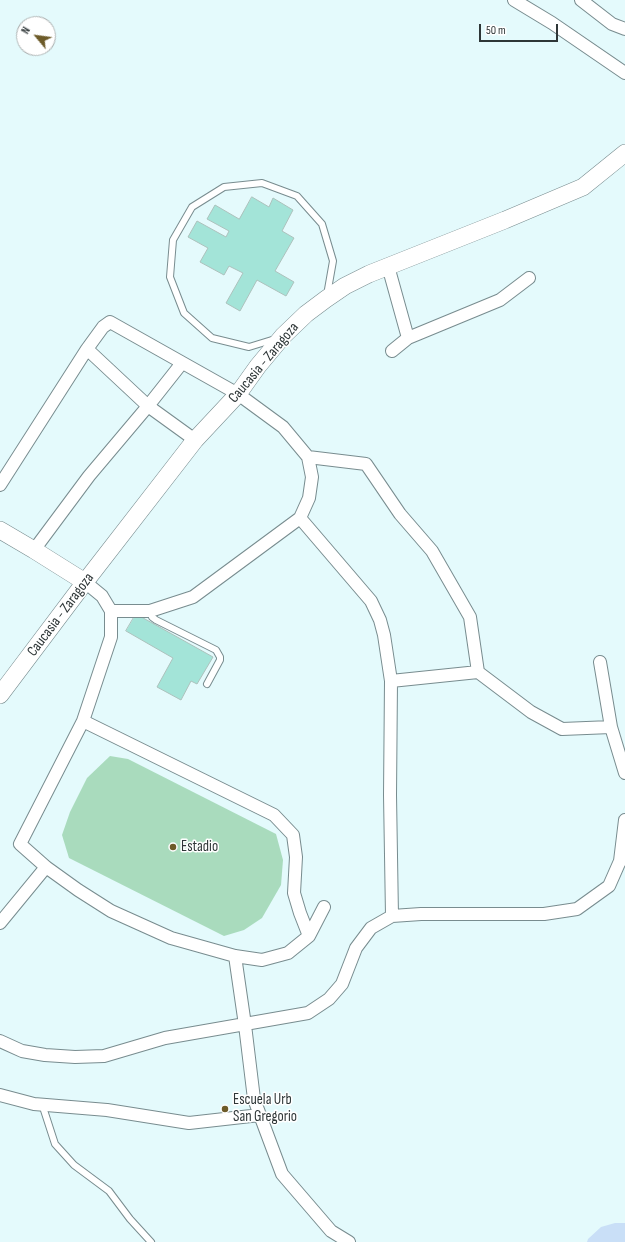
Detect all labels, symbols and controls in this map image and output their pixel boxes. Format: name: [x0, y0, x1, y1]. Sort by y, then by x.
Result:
north arrow: [16, 16, 56, 56]
scale bar: [481, 16, 560, 42]
text: 50 m: [486, 23, 506, 38]
text: N: [19, 25, 33, 36]
street label: Caucasia - Zaragoza: [225, 319, 303, 407]
street label: Caucasia - Zaragoza: [24, 570, 98, 660]
place label: Estadio: [181, 838, 218, 856]
marker: Estadio: [168, 842, 178, 852]
place label: Escuela Urb San Gregorio: [233, 1091, 297, 1126]
marker: Escuela Urb San Gregorio: [220, 1104, 230, 1114]

